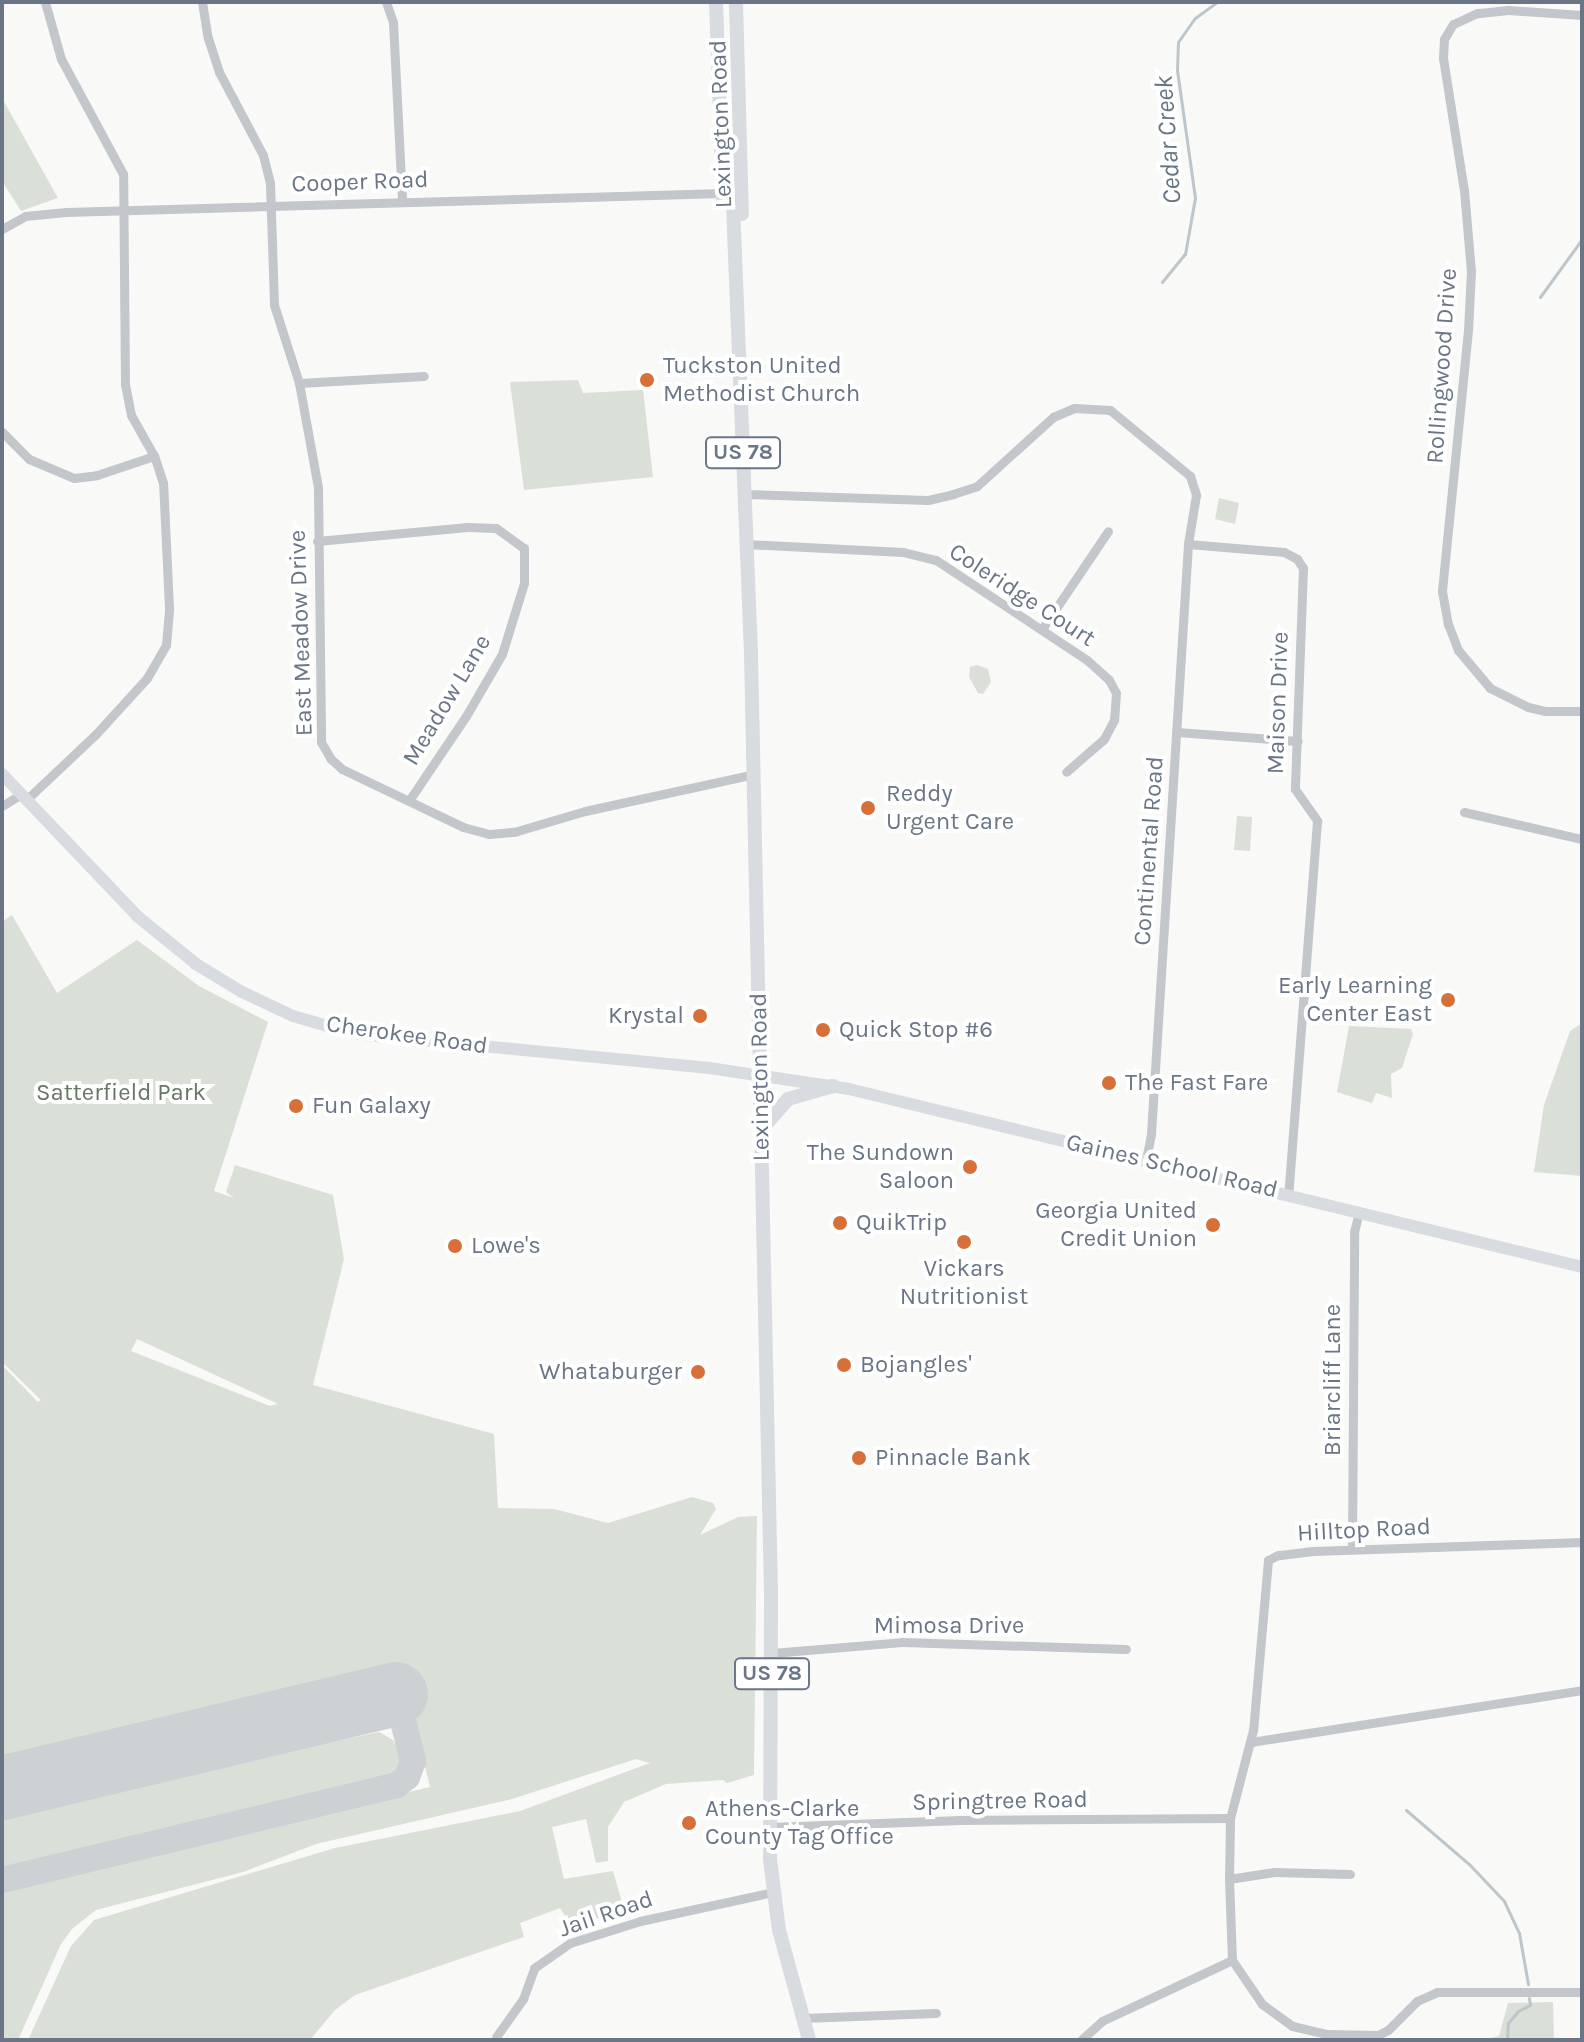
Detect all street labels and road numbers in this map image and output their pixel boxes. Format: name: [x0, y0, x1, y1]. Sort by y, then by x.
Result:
street label: Lexington Road: [704, 39, 738, 209]
street label: Cooper Road: [291, 165, 429, 199]
street label: Rollingwood Drive: [1421, 267, 1463, 465]
road number: US 78: [705, 435, 781, 471]
street label: East Meadow Drive: [283, 529, 319, 737]
street label: Coleridge Court: [943, 537, 1101, 653]
street label: Meadow Lane: [397, 629, 497, 771]
street label: Maison Drive: [1261, 631, 1295, 775]
street label: Continental Road: [1128, 755, 1170, 947]
street label: Lexington Road: [744, 992, 776, 1162]
street label: Cherokee Road: [325, 1009, 489, 1061]
street label: Gaines School Road: [1063, 1128, 1281, 1204]
street label: Briarcliff Lane: [1319, 1304, 1347, 1456]
street label: Hilltop Road: [1296, 1512, 1432, 1548]
street label: Mimosa Drive: [874, 1612, 1024, 1640]
road number: US 78: [734, 1656, 810, 1692]
street label: Springtree Road: [912, 1785, 1088, 1817]
street label: Jail Road: [555, 1884, 657, 1944]

